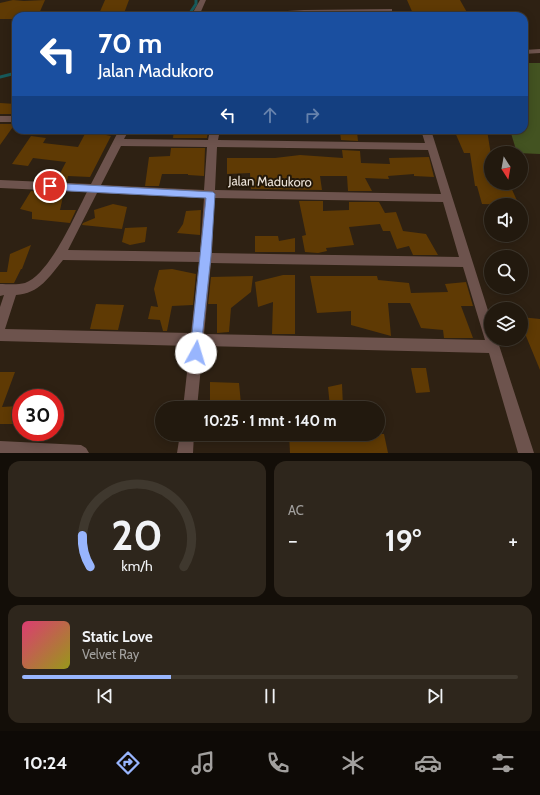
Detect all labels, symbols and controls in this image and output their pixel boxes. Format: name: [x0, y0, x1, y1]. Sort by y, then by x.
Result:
text: 70 m: [98, 26, 162, 60]
icon: left: [32, 28, 84, 80]
text: Jalan Madukoro: [98, 60, 214, 82]
icon: left: [217, 104, 239, 126]
icon: ahead: [259, 104, 281, 126]
icon: right: [301, 104, 323, 126]
north arrow: [484, 146, 528, 190]
map controls: [484, 146, 528, 346]
pin: [33, 169, 67, 203]
street label: Jalan Madukoro: [227, 172, 312, 190]
icon: arrive: [39, 175, 61, 197]
button: sound: [484, 198, 528, 242]
button: search: [484, 250, 528, 294]
button: layers: [484, 302, 528, 346]
position arrow: [175, 332, 217, 374]
speed limit sign: 30: [12, 389, 64, 441]
text: 10:25 · 1 mnt · 140 m: [203, 412, 337, 430]
text: AC: [288, 502, 304, 518]
text: 20: [111, 510, 163, 560]
text: 19°: [385, 522, 421, 559]
text: −: [288, 527, 298, 554]
text: +: [508, 527, 518, 554]
text: km/h: [121, 557, 153, 575]
text: Static Love: [82, 628, 153, 646]
text: Velvet Ray: [82, 646, 139, 662]
icon: previous: [94, 685, 116, 707]
icon: pause: [259, 685, 281, 707]
icon: next: [424, 685, 446, 707]
icon: directions: [114, 749, 142, 777]
icon: music: [189, 749, 217, 777]
icon: phone: [264, 749, 292, 777]
icon: climate: [339, 749, 367, 777]
icon: car: [414, 749, 442, 777]
icon: filters: [489, 749, 517, 777]
text: 10:24: [23, 752, 67, 774]

